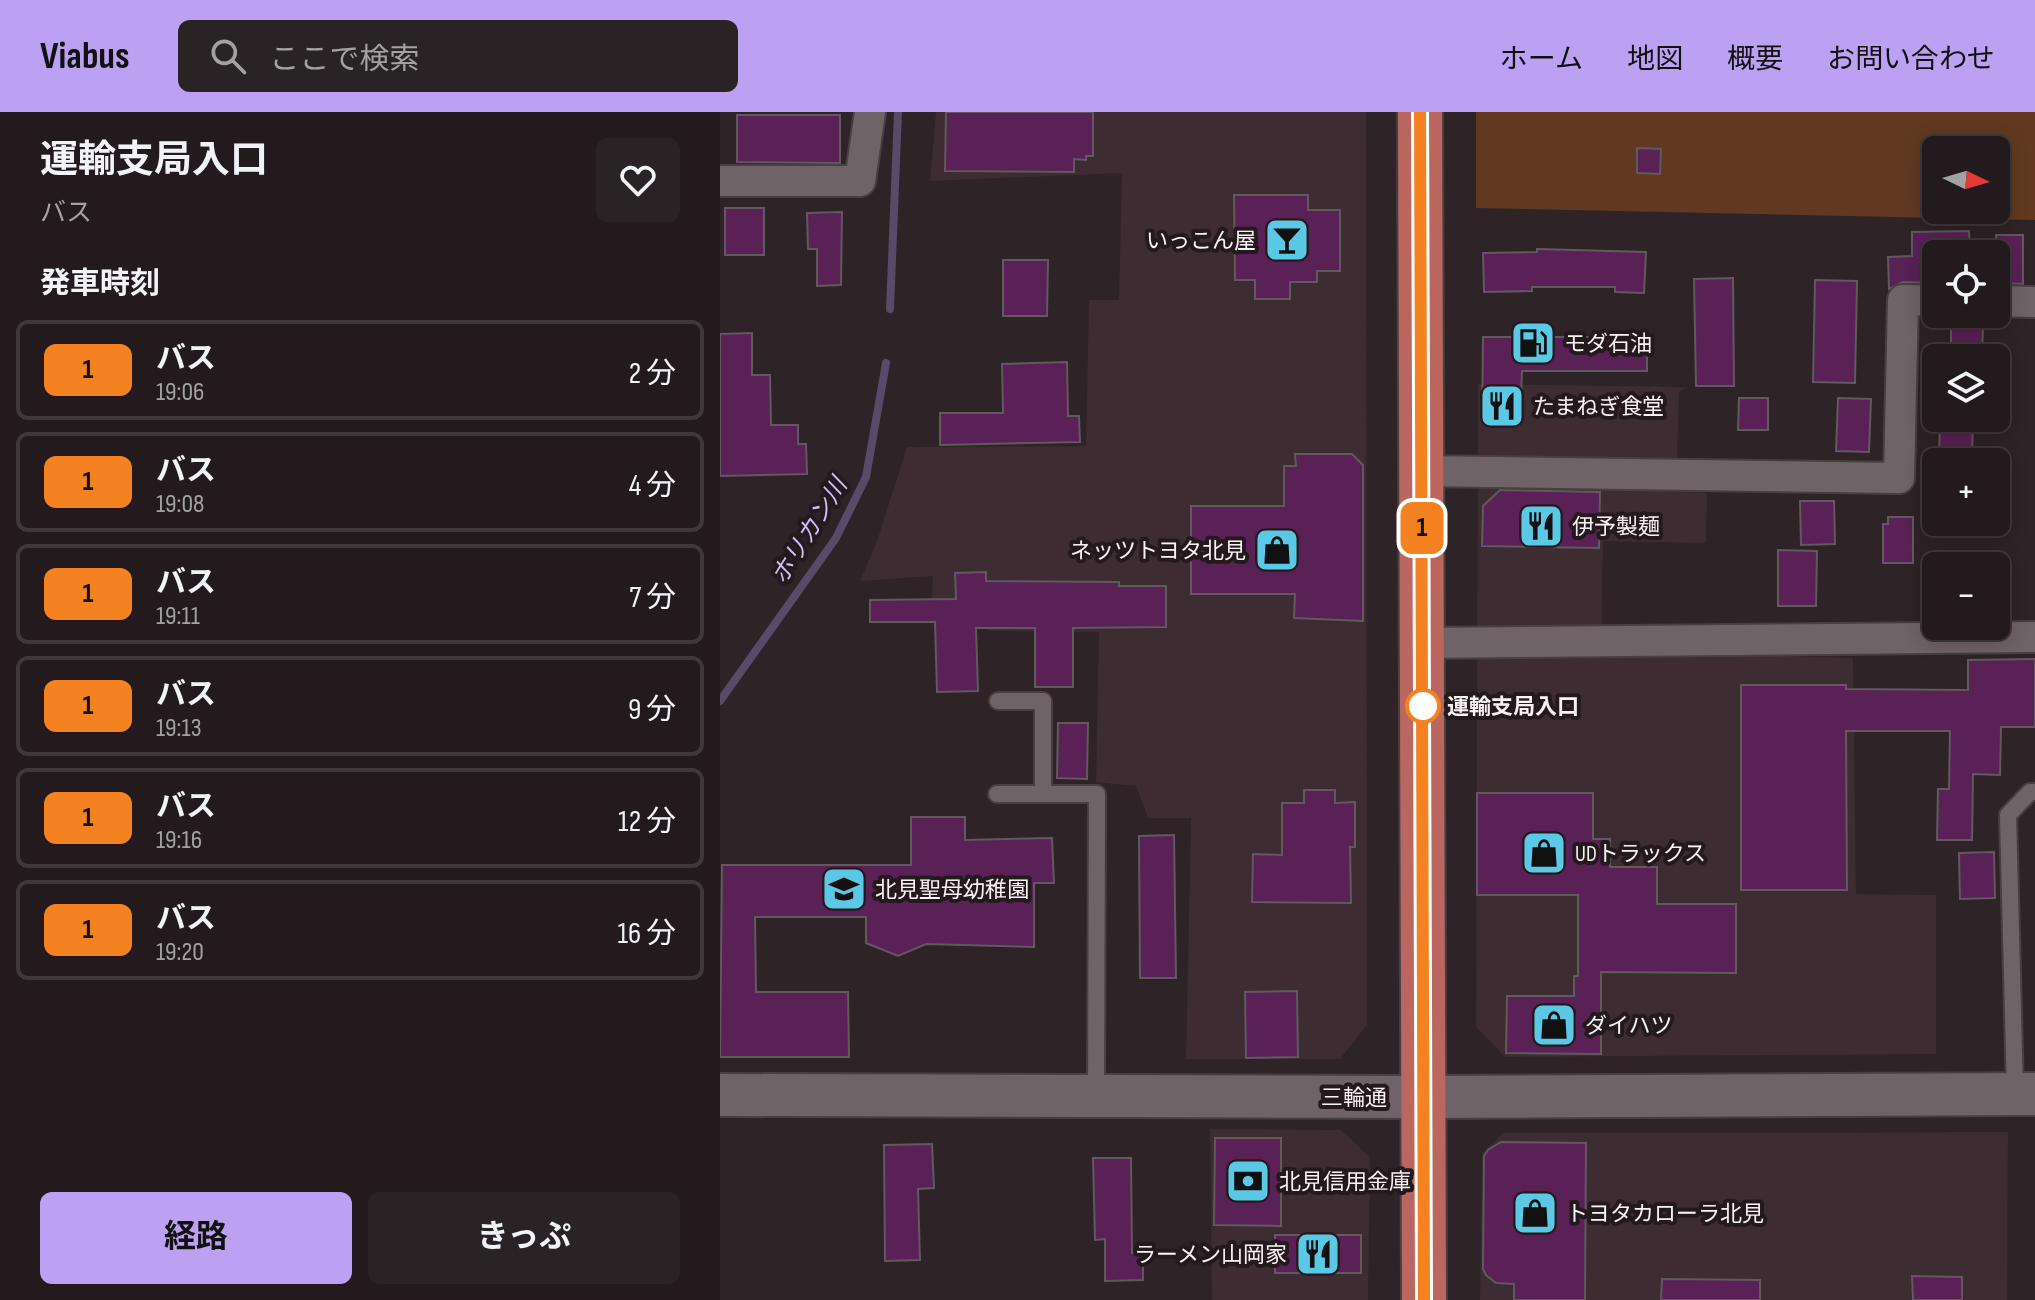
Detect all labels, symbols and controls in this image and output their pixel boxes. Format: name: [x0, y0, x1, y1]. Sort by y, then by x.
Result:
search box: [178, 20, 738, 92]
text: Viabus: [40, 34, 130, 79]
icon: search: [206, 34, 250, 78]
text: ここで検索: [270, 42, 420, 78]
text: ホーム: [1500, 43, 1583, 76]
text: 地図: [1627, 43, 1683, 76]
text: 概要: [1727, 43, 1783, 76]
text: お問い合わせ: [1827, 43, 1995, 76]
north arrow: [1922, 136, 2010, 224]
map controls: [1922, 136, 2010, 640]
text: 運輸支局入口: [40, 138, 268, 183]
button: heart: [596, 138, 680, 222]
text: バス: [40, 198, 92, 229]
bar icon: いっこん屋: [1263, 216, 1311, 264]
place label: いっこん屋: [1146, 228, 1256, 255]
button: locate: [1922, 240, 2010, 328]
text: 発車時刻: [40, 266, 160, 302]
fuel station icon: モダ石油: [1509, 319, 1557, 367]
place label: モダ石油: [1564, 331, 1652, 358]
text: バス: [156, 341, 216, 377]
button: layers: [1922, 344, 2010, 432]
text: 1: [83, 353, 93, 386]
text: 2 分: [629, 356, 676, 392]
text: 19:06: [156, 377, 205, 408]
restaurant icon: たまねぎ食堂: [1478, 382, 1526, 430]
place label: たまねぎ食堂: [1533, 394, 1664, 421]
button: +: [1922, 448, 2010, 536]
text: バス: [156, 453, 216, 489]
text: 1: [83, 465, 93, 498]
text: 4 分: [629, 468, 676, 504]
water label: ホリカン川: [765, 470, 855, 590]
text: 19:08: [156, 489, 205, 520]
line badge: 1: [1396, 502, 1448, 554]
restaurant icon: 伊予製麺: [1517, 502, 1565, 550]
text: 1: [1417, 511, 1427, 544]
place label: 伊予製麺: [1572, 514, 1660, 541]
shop icon: ネッツトヨタ北見: [1253, 526, 1301, 574]
place label: ネッツトヨタ北見: [1070, 538, 1246, 565]
button: −: [1922, 552, 2010, 640]
text: バス: [156, 565, 216, 601]
text: 1: [83, 577, 93, 610]
text: 7 分: [629, 580, 676, 616]
text: 19:11: [156, 601, 200, 632]
text: バス: [156, 677, 216, 713]
text: 1: [83, 689, 93, 722]
marker: 運輸支局入口: [1406, 689, 1440, 723]
text: 9 分: [628, 692, 676, 728]
place label: 運輸支局入口: [1447, 694, 1579, 721]
text: 19:13: [156, 713, 202, 744]
text: バス: [156, 789, 216, 825]
text: 1: [83, 801, 93, 834]
text: 12 分: [618, 804, 676, 840]
text: 19:16: [156, 825, 202, 856]
shop icon: UDトラックス: [1520, 829, 1568, 877]
place label: UDトラックス: [1575, 841, 1706, 868]
school or university icon: 北見聖母幼稚園: [820, 865, 868, 913]
place label: 北見聖母幼稚園: [875, 877, 1029, 904]
text: バス: [156, 901, 216, 937]
text: 1: [83, 913, 93, 946]
text: 16 分: [618, 916, 676, 952]
text: 19:20: [156, 937, 204, 968]
shop icon: ダイハツ: [1530, 1001, 1578, 1049]
place label: ダイハツ: [1585, 1013, 1673, 1040]
street label: 三輪通: [1321, 1085, 1387, 1112]
bank icon: 北見信用金庫: [1224, 1157, 1272, 1205]
place label: 北見信用金庫: [1279, 1169, 1411, 1196]
shop icon: トヨタカローラ北見: [1511, 1189, 1559, 1237]
button: 経路: [40, 1192, 352, 1284]
button: きっぷ: [368, 1192, 680, 1284]
place label: トヨタカローラ北見: [1566, 1201, 1764, 1228]
restaurant icon: ラーメン山岡家: [1294, 1230, 1342, 1278]
place label: ラーメン山岡家: [1134, 1242, 1287, 1269]

